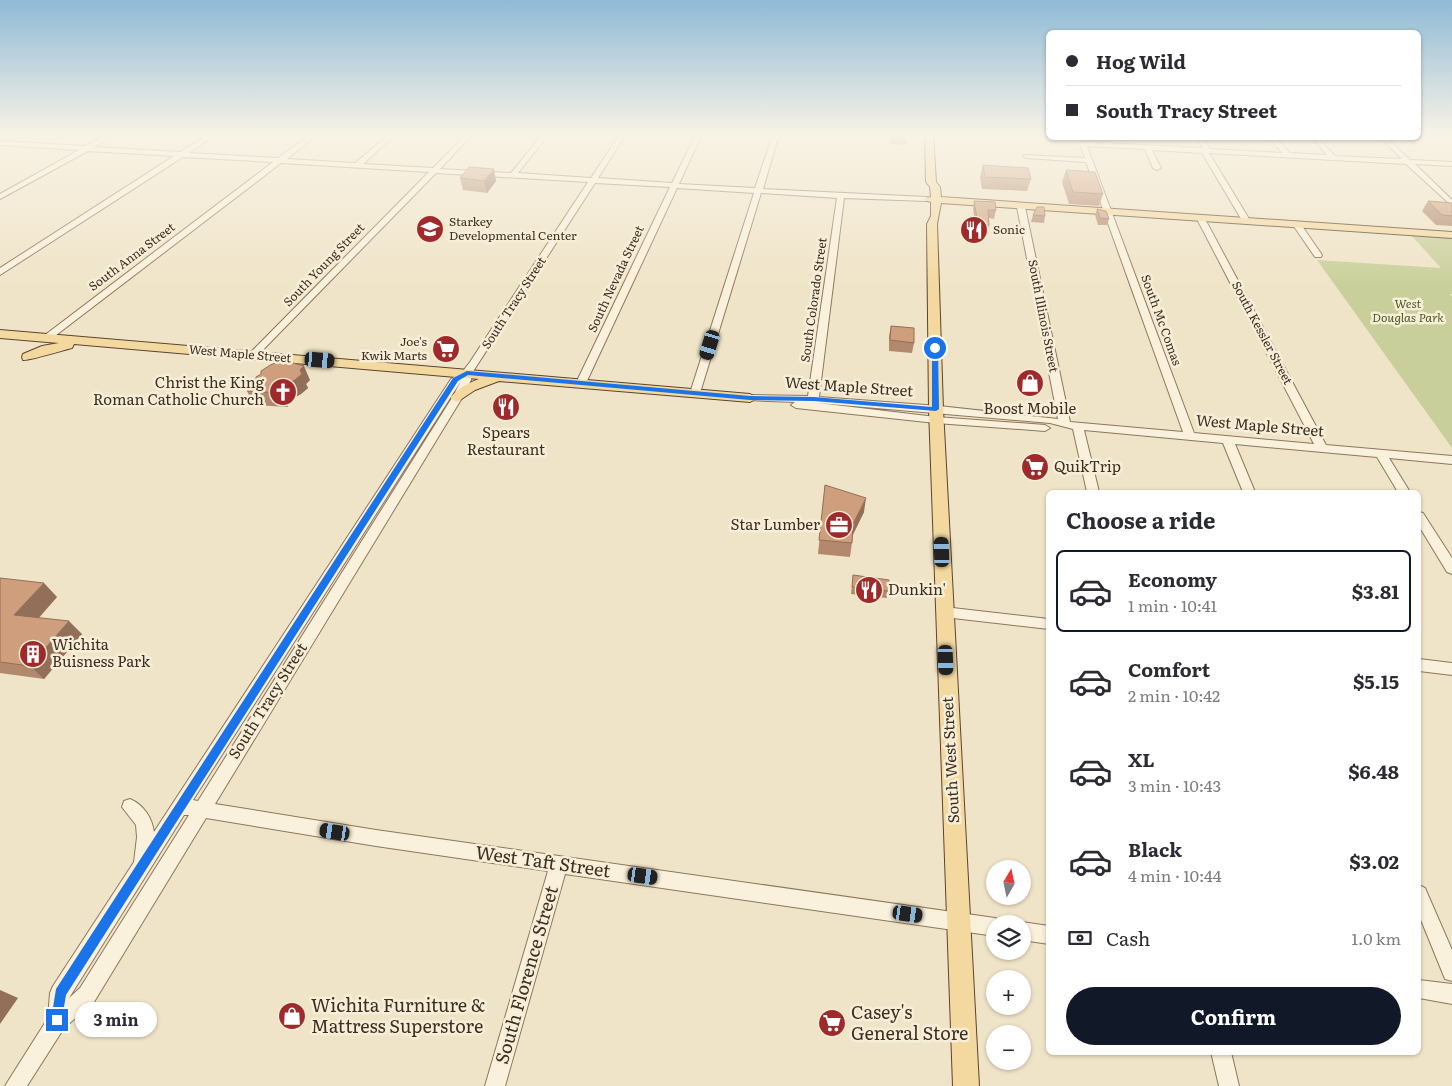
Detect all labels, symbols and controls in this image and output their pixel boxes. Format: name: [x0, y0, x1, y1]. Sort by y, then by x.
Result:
text: Hog Wild: [1096, 47, 1186, 75]
text: South Tracy Street: [1096, 96, 1277, 124]
place label: Starkey Developmental Center: [449, 212, 577, 244]
school or university icon: Starkey Developmental Center: [415, 214, 445, 244]
restaurant icon: Sonic: [959, 215, 989, 245]
street label: South Anna Street: [84, 218, 179, 295]
street label: South Young Street: [279, 218, 368, 310]
place label: Sonic: [993, 220, 1025, 238]
street label: South Nevada Street: [582, 222, 648, 335]
street label: South Colorado Street: [795, 236, 831, 363]
street label: South Tracy Street: [477, 253, 550, 352]
street label: South Illinois Street: [1024, 258, 1064, 374]
street label: South Mc Comas: [1137, 272, 1187, 368]
street label: South Kessler Street: [1228, 278, 1298, 388]
park label: West Douglas Park: [1372, 294, 1444, 326]
car: [698, 328, 721, 362]
place label: Joe's Kwik Marts: [361, 332, 428, 364]
supermarket icon: Joe's Kwik Marts: [431, 334, 461, 364]
route start: [924, 337, 946, 359]
street label: West Maple Street: [188, 340, 292, 366]
car: [304, 351, 335, 369]
shop icon: Boost Mobile: [1015, 368, 1045, 398]
place label: Christ the King Roman Catholic Church: [93, 370, 265, 410]
street label: West Maple Street: [784, 370, 914, 401]
church icon: Christ the King Roman Catholic Church: [268, 377, 298, 407]
restaurant icon: Spears Restaurant: [491, 392, 521, 422]
place label: Boost Mobile: [984, 396, 1077, 419]
street label: West Maple Street: [1195, 407, 1325, 442]
place label: Spears Restaurant: [467, 420, 545, 460]
supermarket icon: QuikTrip: [1020, 452, 1050, 482]
place label: QuikTrip: [1054, 454, 1121, 477]
text: Choose a ride: [1066, 503, 1215, 536]
office icon: Star Lumber: [824, 510, 854, 540]
place label: Star Lumber: [731, 512, 820, 535]
car: [933, 537, 950, 567]
text: Economy: [1128, 565, 1217, 593]
icon: car: [1068, 569, 1113, 614]
restaurant icon: Dunkin': [854, 575, 884, 605]
place label: Dunkin': [888, 577, 946, 600]
text: $3.81: [1352, 577, 1399, 605]
text: 1 min · 10:41: [1128, 593, 1217, 617]
place label: Wichita Buisness Park: [52, 632, 151, 672]
street label: South Tracy Street: [222, 637, 312, 763]
building icon: Wichita Buisness Park: [18, 639, 48, 669]
car: [937, 645, 954, 675]
text: Comfort: [1128, 655, 1210, 683]
icon: car: [1068, 659, 1113, 704]
text: $5.15: [1353, 667, 1399, 695]
text: 2 min · 10:42: [1128, 683, 1220, 707]
street label: South West Street: [935, 696, 964, 824]
text: XL: [1128, 745, 1155, 773]
icon: car: [1068, 749, 1113, 794]
text: $6.48: [1348, 757, 1399, 785]
text: 3 min · 10:43: [1128, 773, 1221, 797]
car: [319, 822, 350, 842]
text: Black: [1128, 835, 1182, 863]
street label: West Taft Street: [474, 838, 613, 883]
icon: car: [1068, 839, 1113, 884]
text: $3.02: [1349, 847, 1399, 875]
north arrow: [986, 860, 1031, 905]
map controls: [986, 860, 1031, 1070]
text: 4 min · 10:44: [1128, 863, 1222, 887]
car: [627, 866, 658, 886]
street label: South Florence Street: [487, 882, 564, 1067]
car: [892, 904, 923, 924]
button: layers: [986, 915, 1031, 960]
icon: cash: [1066, 924, 1094, 952]
text: Cash: [1106, 924, 1150, 952]
text: 1.0 km: [1352, 926, 1401, 950]
button: +: [986, 970, 1031, 1015]
button: Confirm: [1066, 987, 1401, 1045]
place label: Wichita Furniture & Mattress Superstore: [311, 991, 485, 1039]
place label: Casey's General Store: [851, 998, 968, 1046]
shop icon: Wichita Furniture & Mattress Superstore: [277, 1001, 307, 1031]
callout: 3 min: [74, 1002, 157, 1038]
text: 3 min: [93, 1007, 139, 1031]
supermarket icon: Casey's General Store: [817, 1008, 847, 1038]
route end: [46, 1009, 68, 1031]
button: −: [986, 1025, 1031, 1070]

